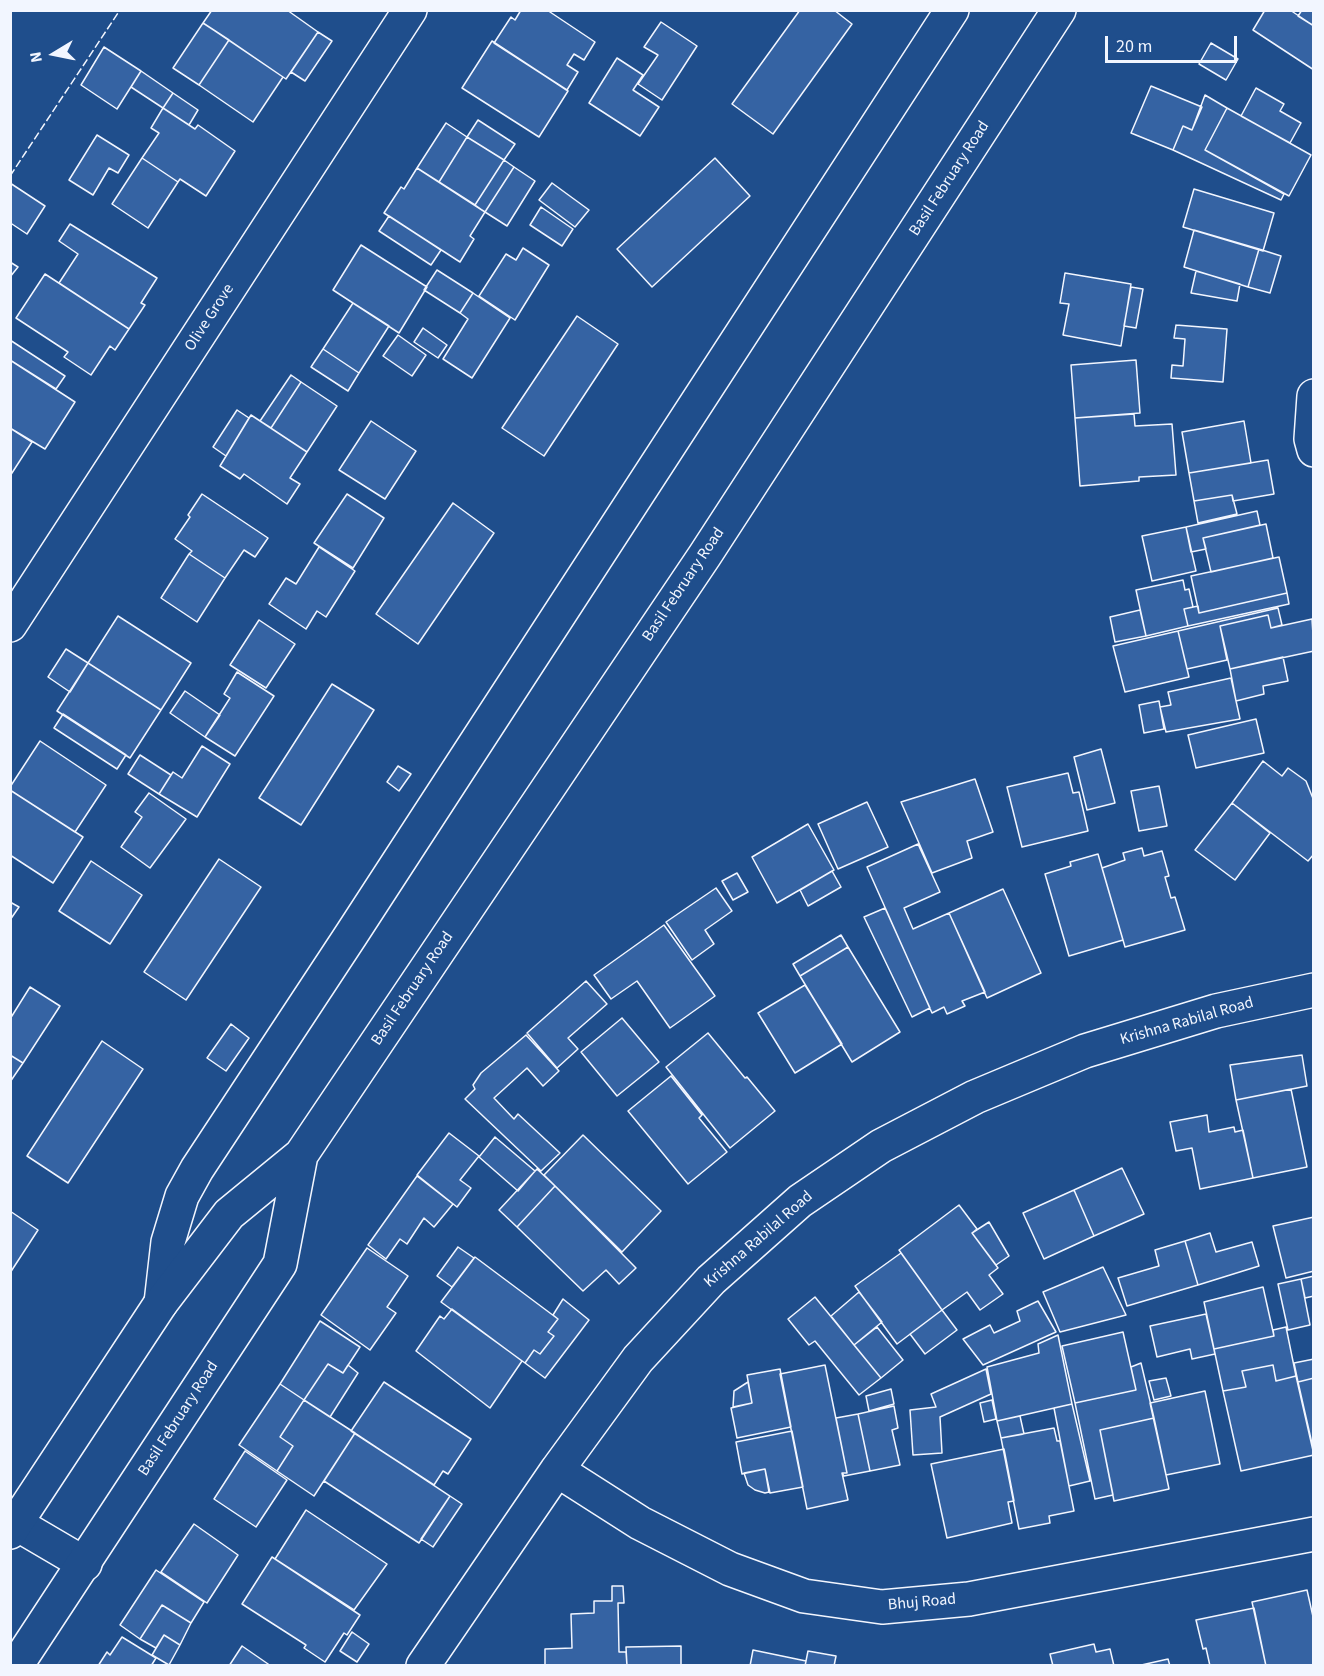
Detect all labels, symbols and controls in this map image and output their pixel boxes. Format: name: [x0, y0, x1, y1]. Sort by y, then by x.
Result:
north arrow: [24, 24, 84, 84]
scale bar: [1108, 24, 1240, 62]
text: 20 m: [1116, 34, 1152, 59]
text: N: [25, 50, 48, 64]
street label: Basil February Road: [906, 118, 994, 240]
street label: Olive Grove: [181, 281, 239, 355]
street label: Basil February Road: [639, 524, 729, 646]
street label: Basil February Road: [368, 928, 458, 1050]
street label: Krishna Rabilal Road: [1118, 994, 1256, 1050]
street label: Krishna Rabilal Road: [701, 1188, 817, 1292]
street label: Basil February Road: [135, 1358, 223, 1480]
street label: Bhuj Road: [887, 1590, 957, 1616]

